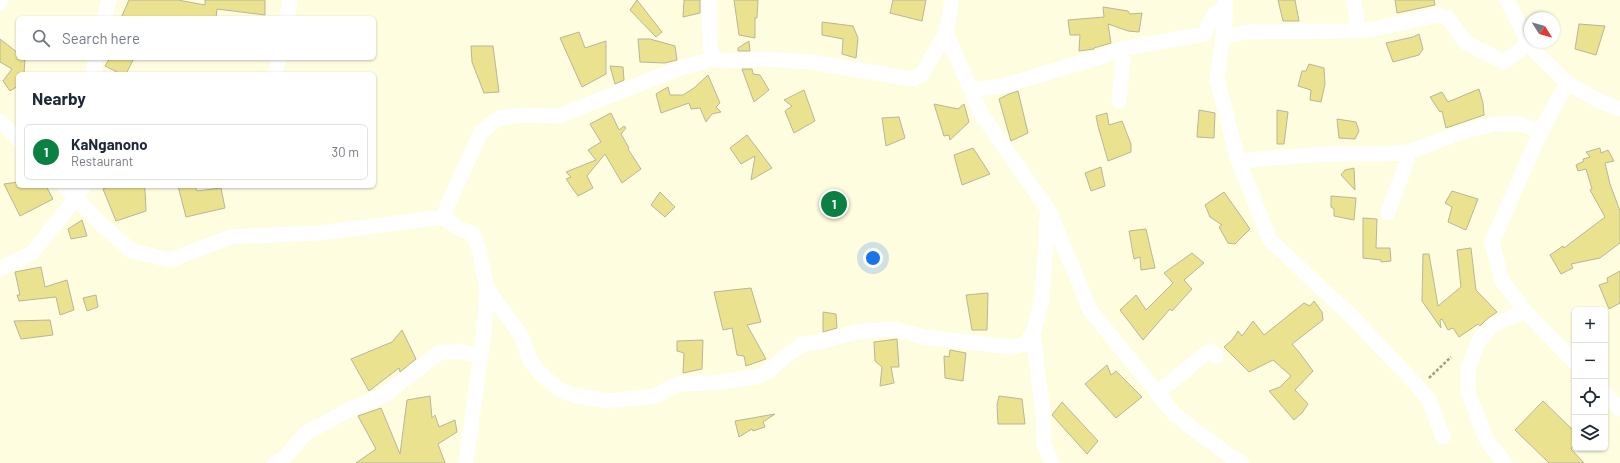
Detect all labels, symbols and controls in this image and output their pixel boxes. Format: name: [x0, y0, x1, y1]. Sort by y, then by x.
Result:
north arrow: [1524, 12, 1560, 48]
search box: [16, 16, 376, 60]
icon: search: [30, 27, 52, 49]
text: Search here: [62, 29, 140, 47]
text: Nearby: [32, 88, 86, 108]
text: KaNganono: [71, 135, 148, 153]
text: 1: [44, 144, 48, 160]
text: 30 m: [332, 144, 359, 160]
text: Restaurant: [71, 153, 133, 169]
pin: 1: [821, 189, 847, 219]
your location: [863, 248, 883, 268]
map controls: [1572, 307, 1608, 451]
button: +: [1572, 307, 1608, 343]
button: −: [1572, 343, 1608, 379]
button: locate: [1572, 379, 1608, 415]
button: layers: [1572, 415, 1608, 451]

